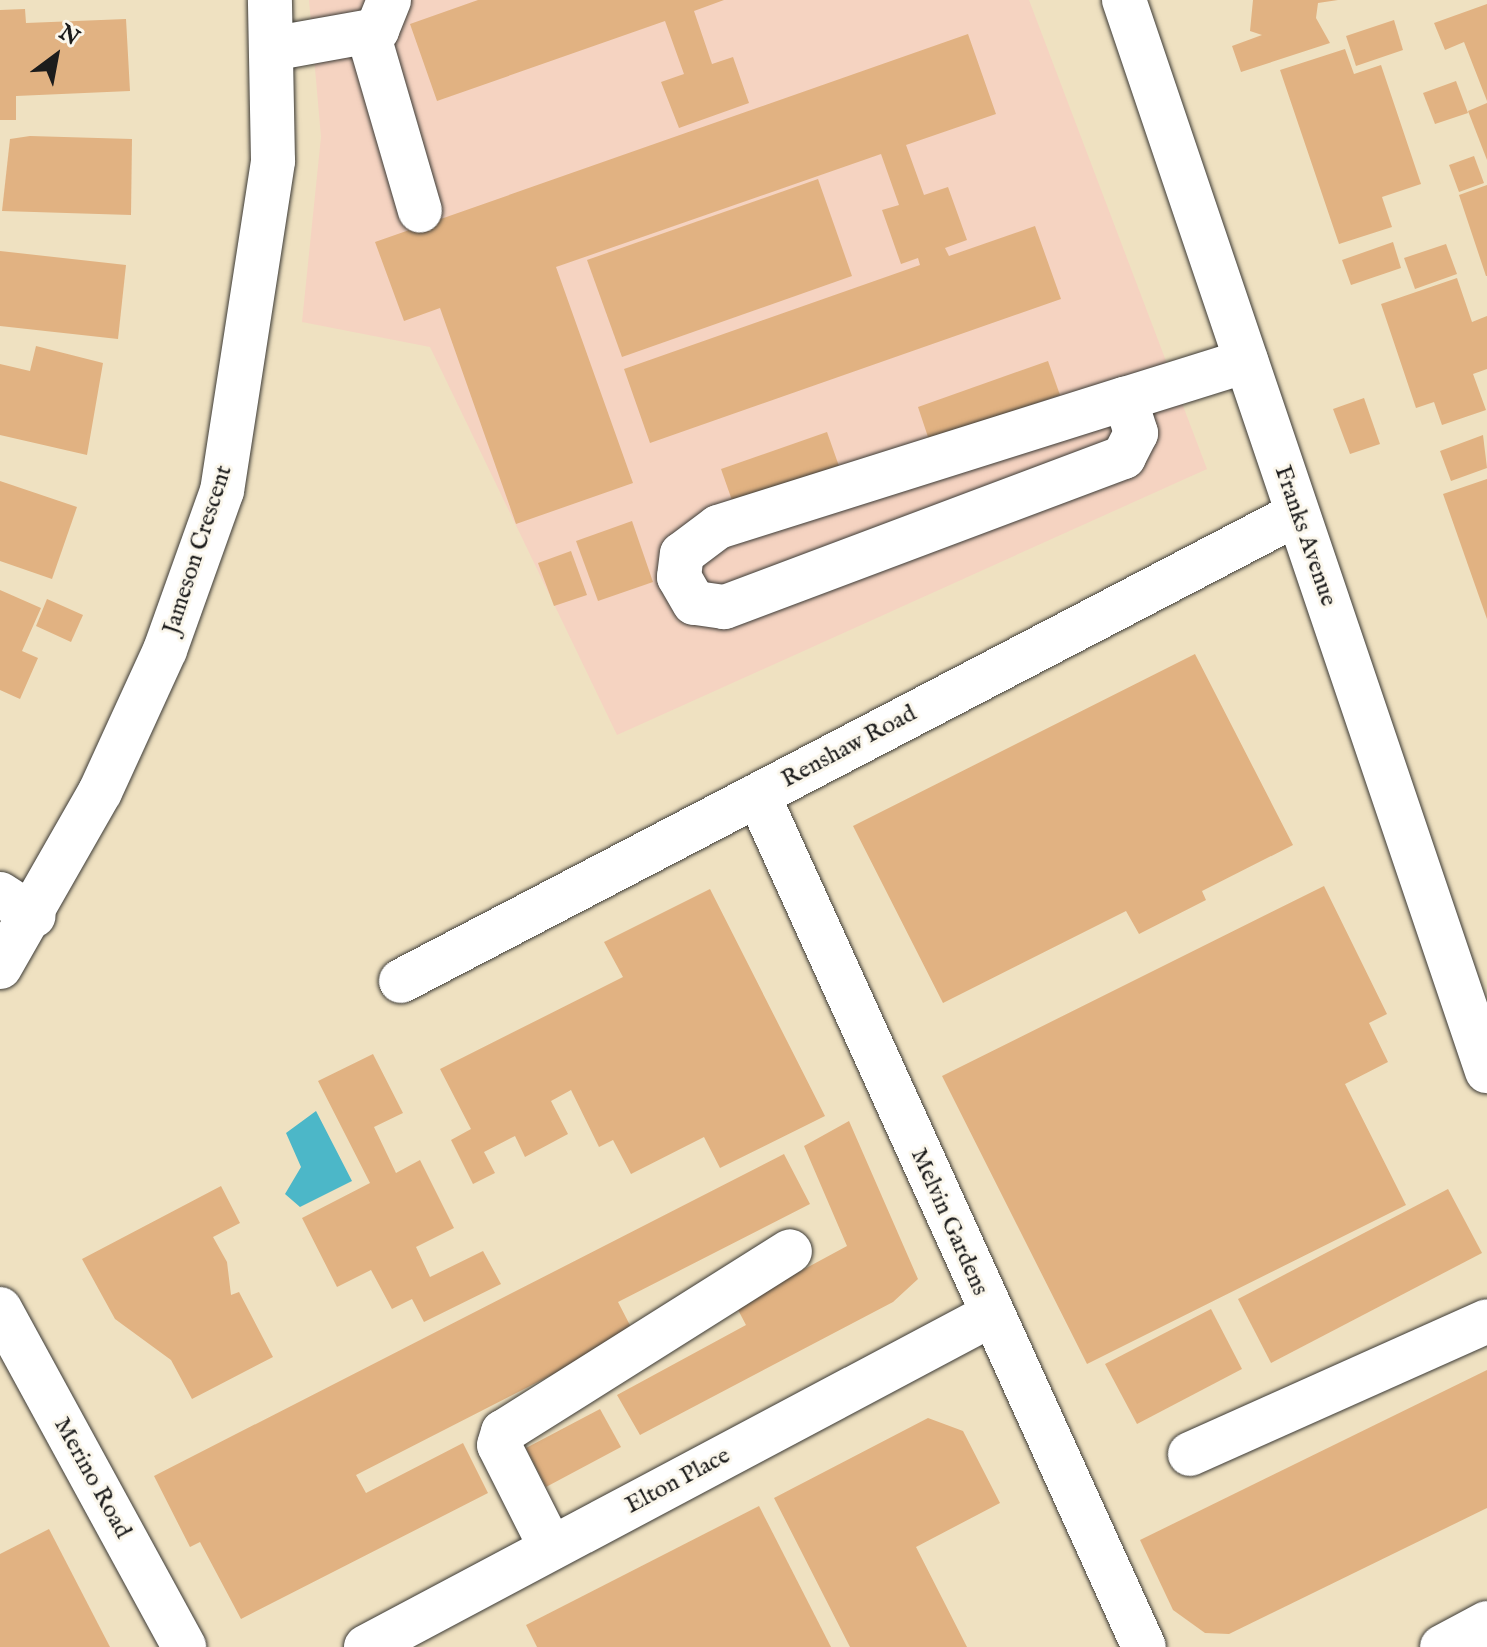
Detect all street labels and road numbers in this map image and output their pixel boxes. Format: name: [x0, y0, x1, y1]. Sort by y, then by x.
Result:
street label: Jameson Crescent: [157, 462, 239, 638]
street label: Franks Avenue: [1267, 462, 1343, 610]
street label: Renshaw Road: [777, 699, 921, 795]
street label: Melvin Gardens: [904, 1144, 994, 1300]
street label: Merino Road: [47, 1412, 137, 1544]
street label: Elton Place: [621, 1441, 735, 1521]

